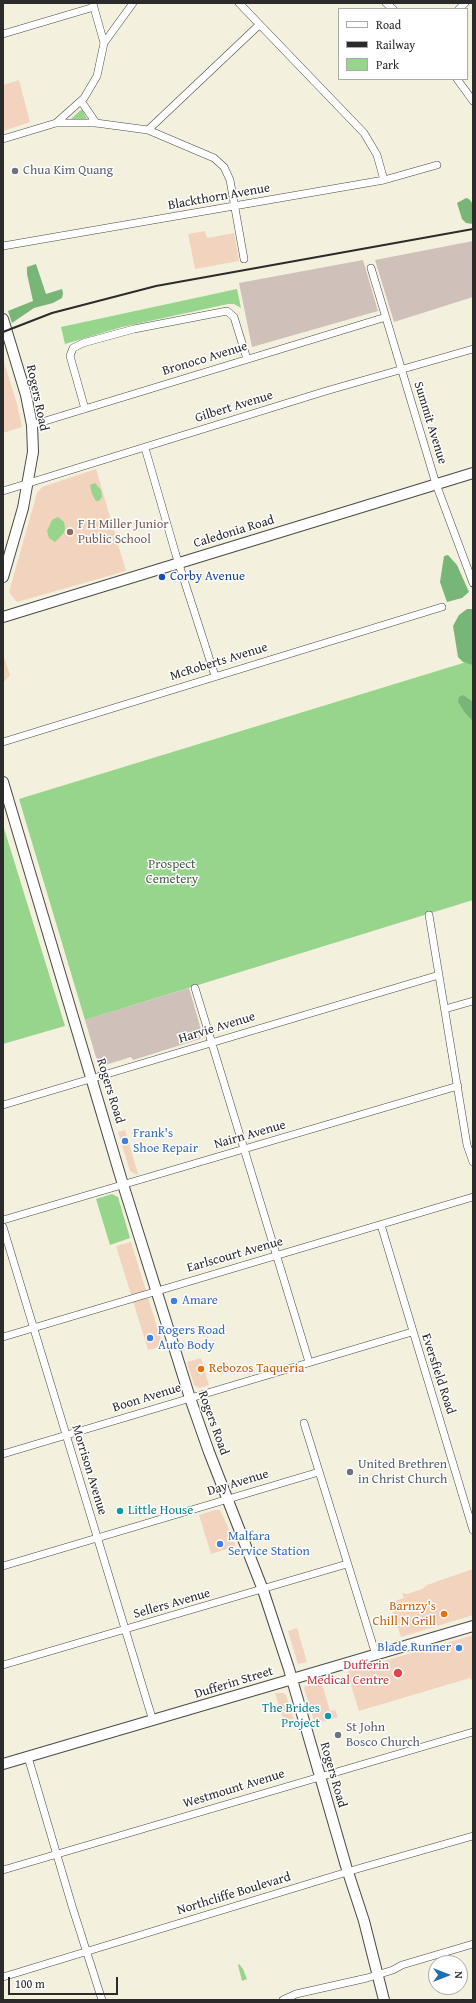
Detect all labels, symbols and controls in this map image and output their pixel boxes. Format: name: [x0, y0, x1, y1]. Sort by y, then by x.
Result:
legend: [338, 8, 468, 80]
text: Road: [376, 16, 401, 33]
text: Railway: [376, 36, 415, 53]
text: Park: [376, 56, 399, 73]
place label: Chua Kim Quang: [23, 163, 113, 179]
marker: Chua Kim Quang: [10, 166, 20, 176]
street label: Blackthorn Avenue: [167, 180, 271, 214]
street label: Bronoco Avenue: [160, 339, 250, 379]
street label: Rogers Road: [22, 363, 52, 433]
street label: Summit Avenue: [410, 380, 450, 466]
street label: Gilbert Avenue: [193, 388, 275, 426]
street label: Caledonia Road: [192, 512, 276, 552]
place label: F H Miller Junior Public School: [78, 517, 169, 548]
marker: F H Miller Junior Public School: [65, 527, 75, 537]
place label: Corby Avenue: [170, 569, 245, 585]
marker: Corby Avenue: [157, 572, 167, 582]
street label: McRoberts Avenue: [168, 640, 270, 684]
park label: Prospect Cemetery: [146, 857, 198, 888]
street label: Harvie Avenue: [177, 1009, 257, 1047]
street label: Rogers Road: [93, 1057, 127, 1125]
street label: Nairn Avenue: [212, 1117, 288, 1153]
place label: Frank's Shoe Repair: [133, 1126, 198, 1157]
marker: Frank's Shoe Repair: [120, 1136, 130, 1146]
street label: Earlscourt Avenue: [185, 1234, 285, 1276]
place label: Amare: [182, 1293, 218, 1309]
marker: Amare: [169, 1296, 179, 1306]
place label: Rogers Road Auto Body: [158, 1323, 225, 1354]
street label: Eversfield Road: [418, 1332, 458, 1416]
marker: Rogers Road Auto Body: [145, 1333, 155, 1343]
place label: Rebozos Taqueria: [209, 1361, 304, 1377]
marker: Rebozos Taqueria: [196, 1364, 206, 1374]
street label: Boon Avenue: [111, 1380, 183, 1416]
street label: Rogers Road: [194, 1389, 232, 1457]
street label: Morrison Avenue: [68, 1423, 110, 1517]
place label: United Brethren in Christ Church: [358, 1457, 447, 1488]
street label: Day Avenue: [205, 1466, 271, 1500]
marker: United Brethren in Christ Church: [345, 1467, 355, 1477]
place label: Little House: [128, 1503, 193, 1519]
marker: Little House: [115, 1506, 125, 1516]
place label: Malfara Service Station: [228, 1529, 310, 1560]
marker: Malfara Service Station: [215, 1539, 225, 1549]
street label: Sellers Avenue: [132, 1586, 212, 1622]
place label: Barnzy's Chill N Grill: [372, 1599, 436, 1630]
marker: Barnzy's Chill N Grill: [439, 1609, 449, 1619]
place label: Blade Runner: [377, 1640, 451, 1656]
marker: Blade Runner: [454, 1643, 464, 1653]
place label: Dufferin Medical Centre: [307, 1658, 389, 1689]
street label: Dufferin Street: [193, 1664, 275, 1702]
marker: Dufferin Medical Centre: [392, 1667, 404, 1679]
place label: The Brides Project: [262, 1701, 320, 1732]
marker: The Brides Project: [323, 1711, 333, 1721]
place label: St John Bosco Church: [346, 1720, 420, 1751]
marker: St John Bosco Church: [333, 1730, 343, 1740]
street label: Rogers Road: [316, 1741, 350, 1809]
street label: Westmount Avenue: [181, 1766, 287, 1812]
street label: Northcliffe Boulevard: [175, 1869, 293, 1919]
north arrow: [428, 1955, 468, 1995]
scale bar: [10, 1969, 120, 1995]
text: N: [451, 1971, 467, 1979]
text: 100 m: [15, 1975, 45, 1992]

